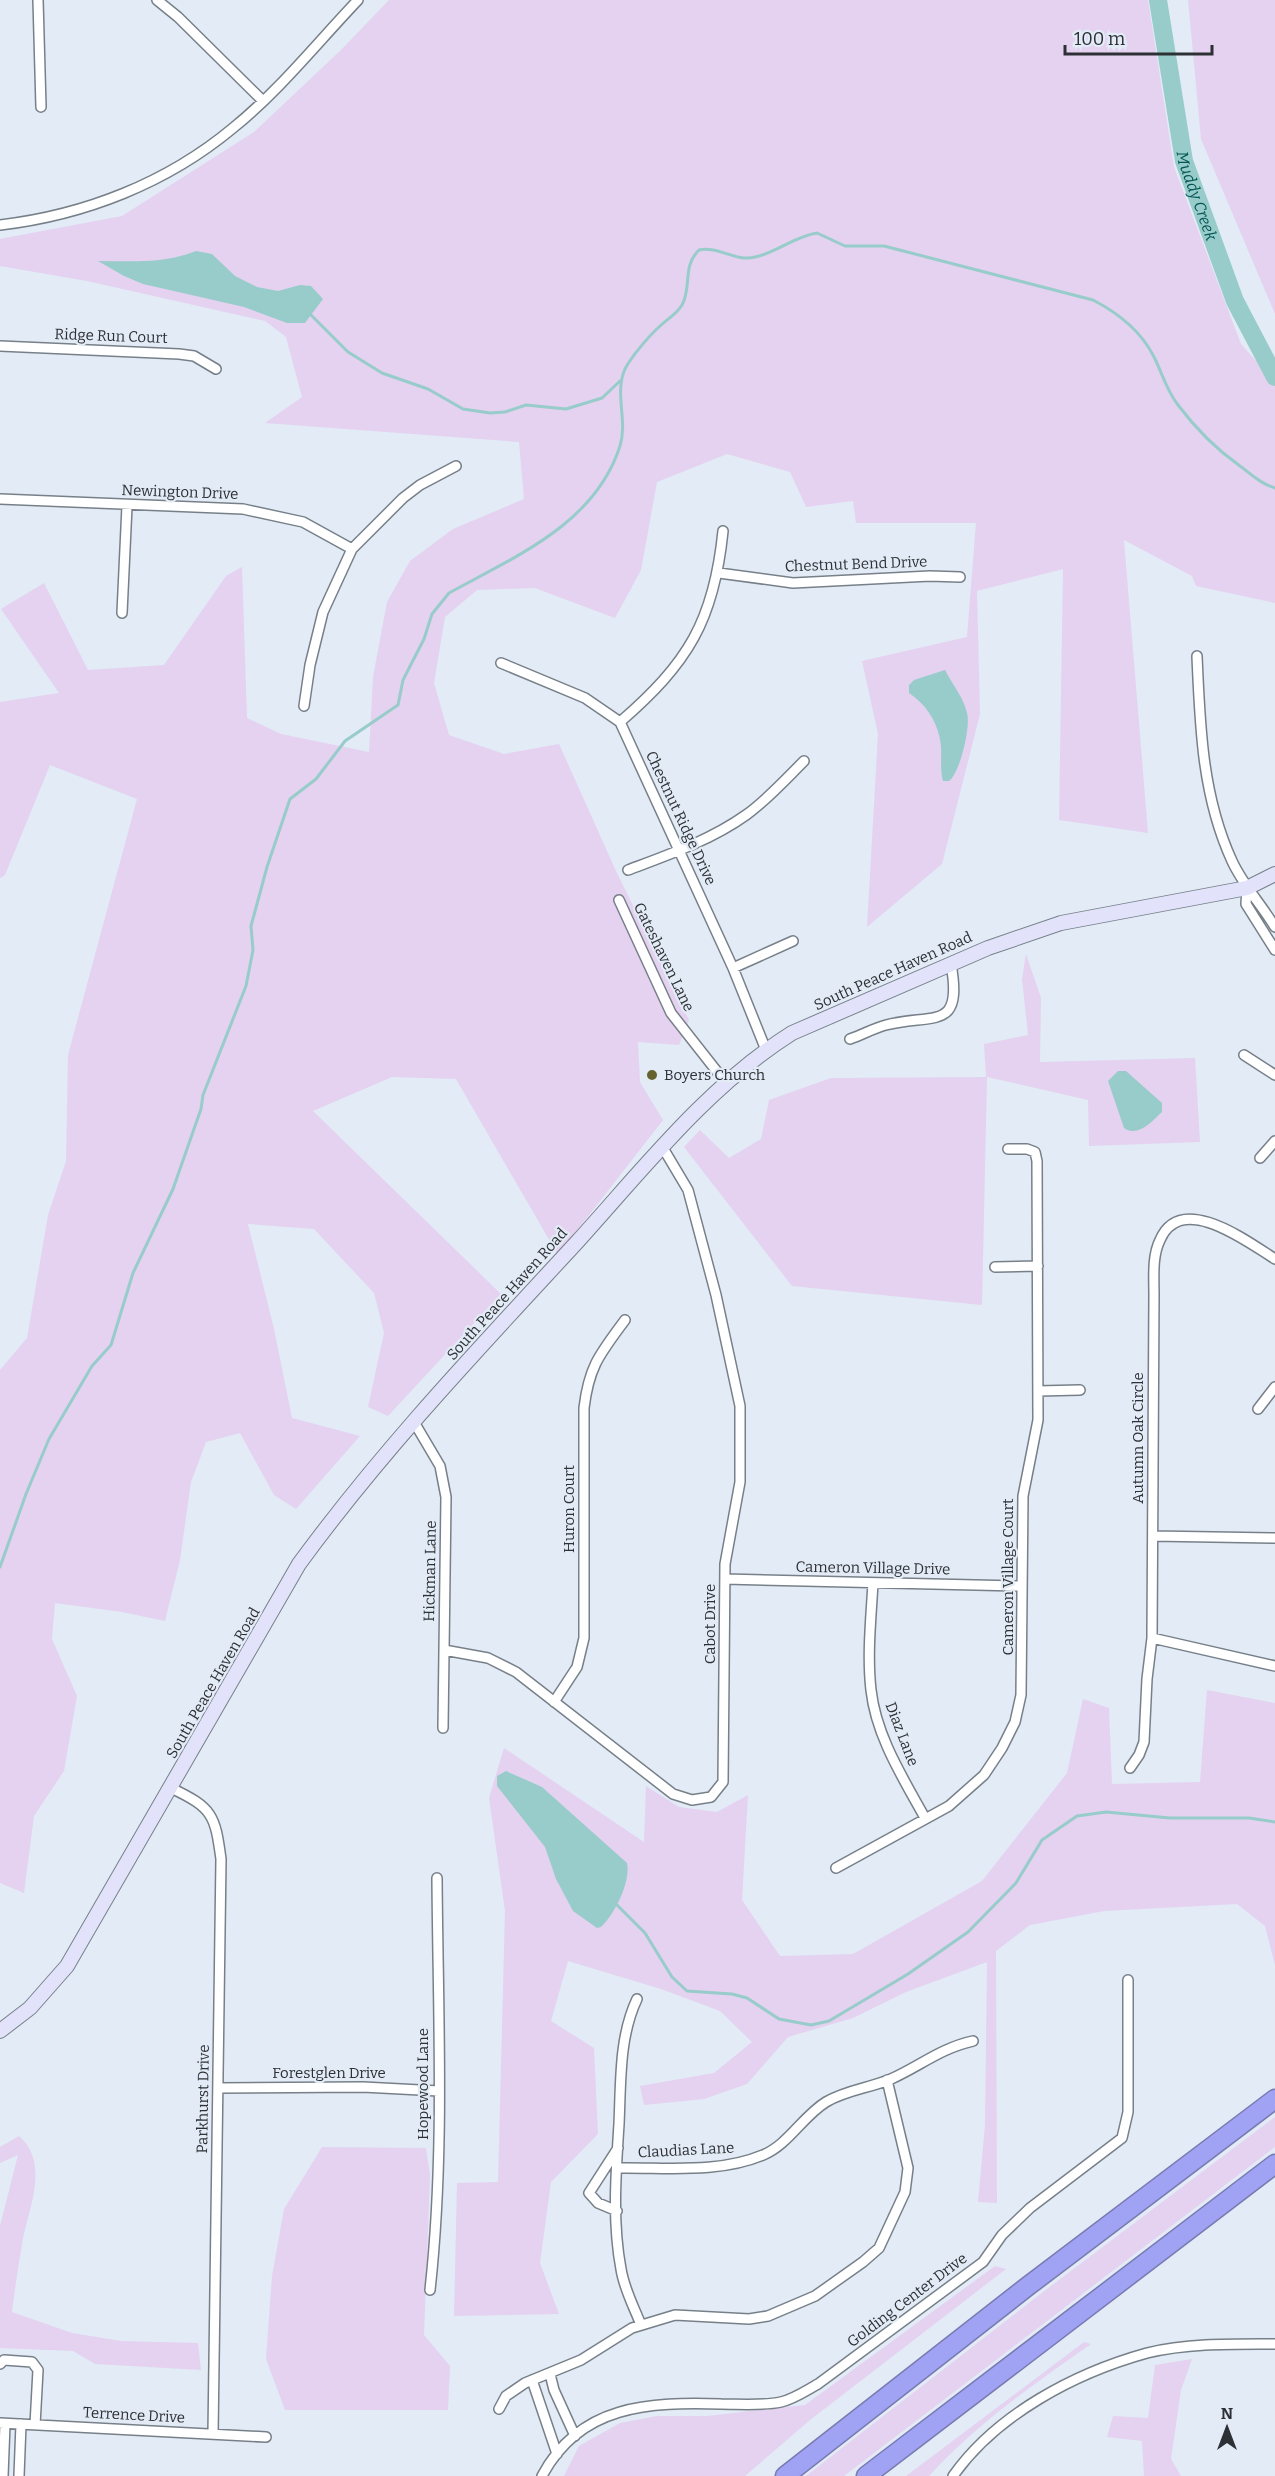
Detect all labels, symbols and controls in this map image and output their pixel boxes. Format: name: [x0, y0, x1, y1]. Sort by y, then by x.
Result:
scale bar: [1065, 18, 1212, 56]
text: 100 m: [1074, 28, 1125, 50]
water label: Muddy Creek: [1173, 150, 1222, 243]
street label: Ridge Run Court: [54, 325, 168, 347]
street label: Newington Drive: [121, 481, 239, 503]
street label: Chestnut Bend Drive: [784, 553, 928, 575]
street label: Chestnut Ridge Drive: [642, 748, 720, 888]
street label: Gateshaven Lane: [630, 899, 698, 1015]
street label: South Peace Haven Road: [811, 928, 975, 1014]
place label: Boyers Church: [664, 1066, 766, 1084]
marker: Boyers Church: [645, 1068, 659, 1082]
street label: South Peace Haven Road: [443, 1224, 571, 1364]
street label: Autumn Oak Circle: [1129, 1372, 1147, 1504]
street label: Huron Court: [560, 1464, 578, 1553]
street label: Cameron Village Court: [999, 1498, 1017, 1655]
street label: Hickman Lane: [420, 1520, 440, 1622]
street label: Cameron Village Drive: [796, 1558, 950, 1578]
street label: Cabot Drive: [701, 1584, 719, 1664]
street label: South Peace Haven Road: [162, 1604, 264, 1762]
street label: Diaz Lane: [882, 1699, 922, 1769]
street label: Hopewood Lane: [414, 2028, 432, 2140]
street label: Parkhurst Drive: [193, 2044, 213, 2154]
street label: Forestglen Drive: [272, 2064, 386, 2082]
street label: Claudias Lane: [637, 2138, 735, 2162]
street label: Golding Center Drive: [844, 2249, 970, 2351]
north arrow: [1197, 2398, 1257, 2458]
street label: Terrence Drive: [82, 2403, 186, 2427]
text: N: [1221, 2404, 1233, 2423]

